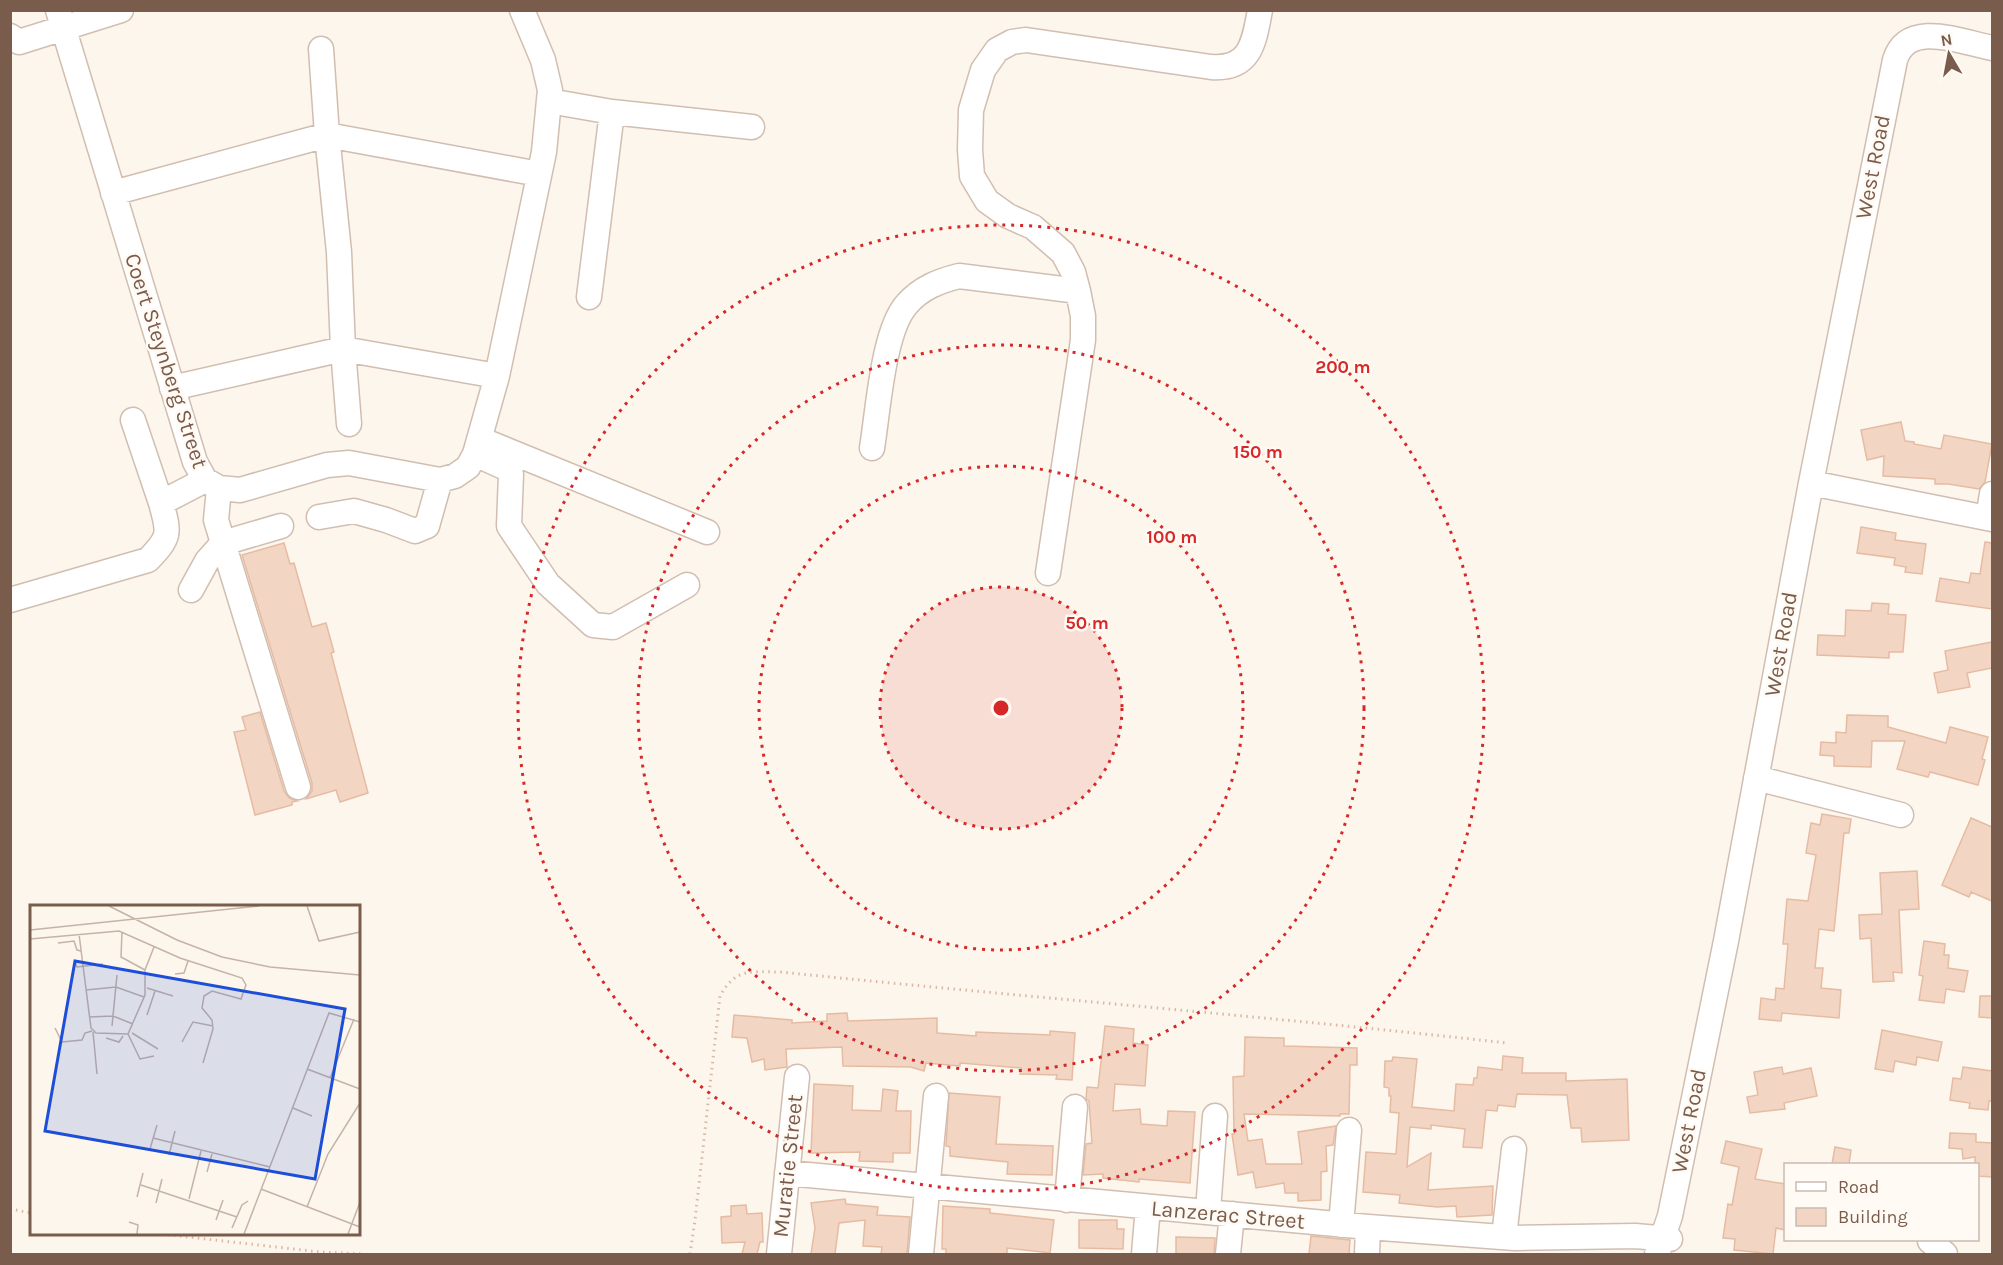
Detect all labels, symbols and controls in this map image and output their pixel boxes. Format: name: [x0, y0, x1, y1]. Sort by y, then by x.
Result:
north arrow: [1919, 24, 1979, 84]
text: N: [1939, 29, 1954, 50]
street label: West Road: [1850, 113, 1896, 221]
street label: Coert Steynberg Street: [119, 250, 213, 472]
text: 200 m: [1315, 356, 1371, 378]
text: 150 m: [1233, 441, 1283, 463]
text: 100 m: [1147, 526, 1197, 548]
street label: West Road: [1759, 590, 1803, 698]
text: 50 m: [1065, 612, 1109, 634]
centre of rings: [991, 698, 1011, 718]
inset map: [30, 905, 360, 1235]
street label: West Road: [1666, 1067, 1712, 1175]
street label: Muratie Street: [768, 1093, 808, 1239]
legend: [1784, 1163, 1979, 1241]
text: Road: [1838, 1176, 1879, 1198]
street label: Lanzerac Street: [1150, 1195, 1306, 1235]
text: Building: [1838, 1206, 1908, 1228]

